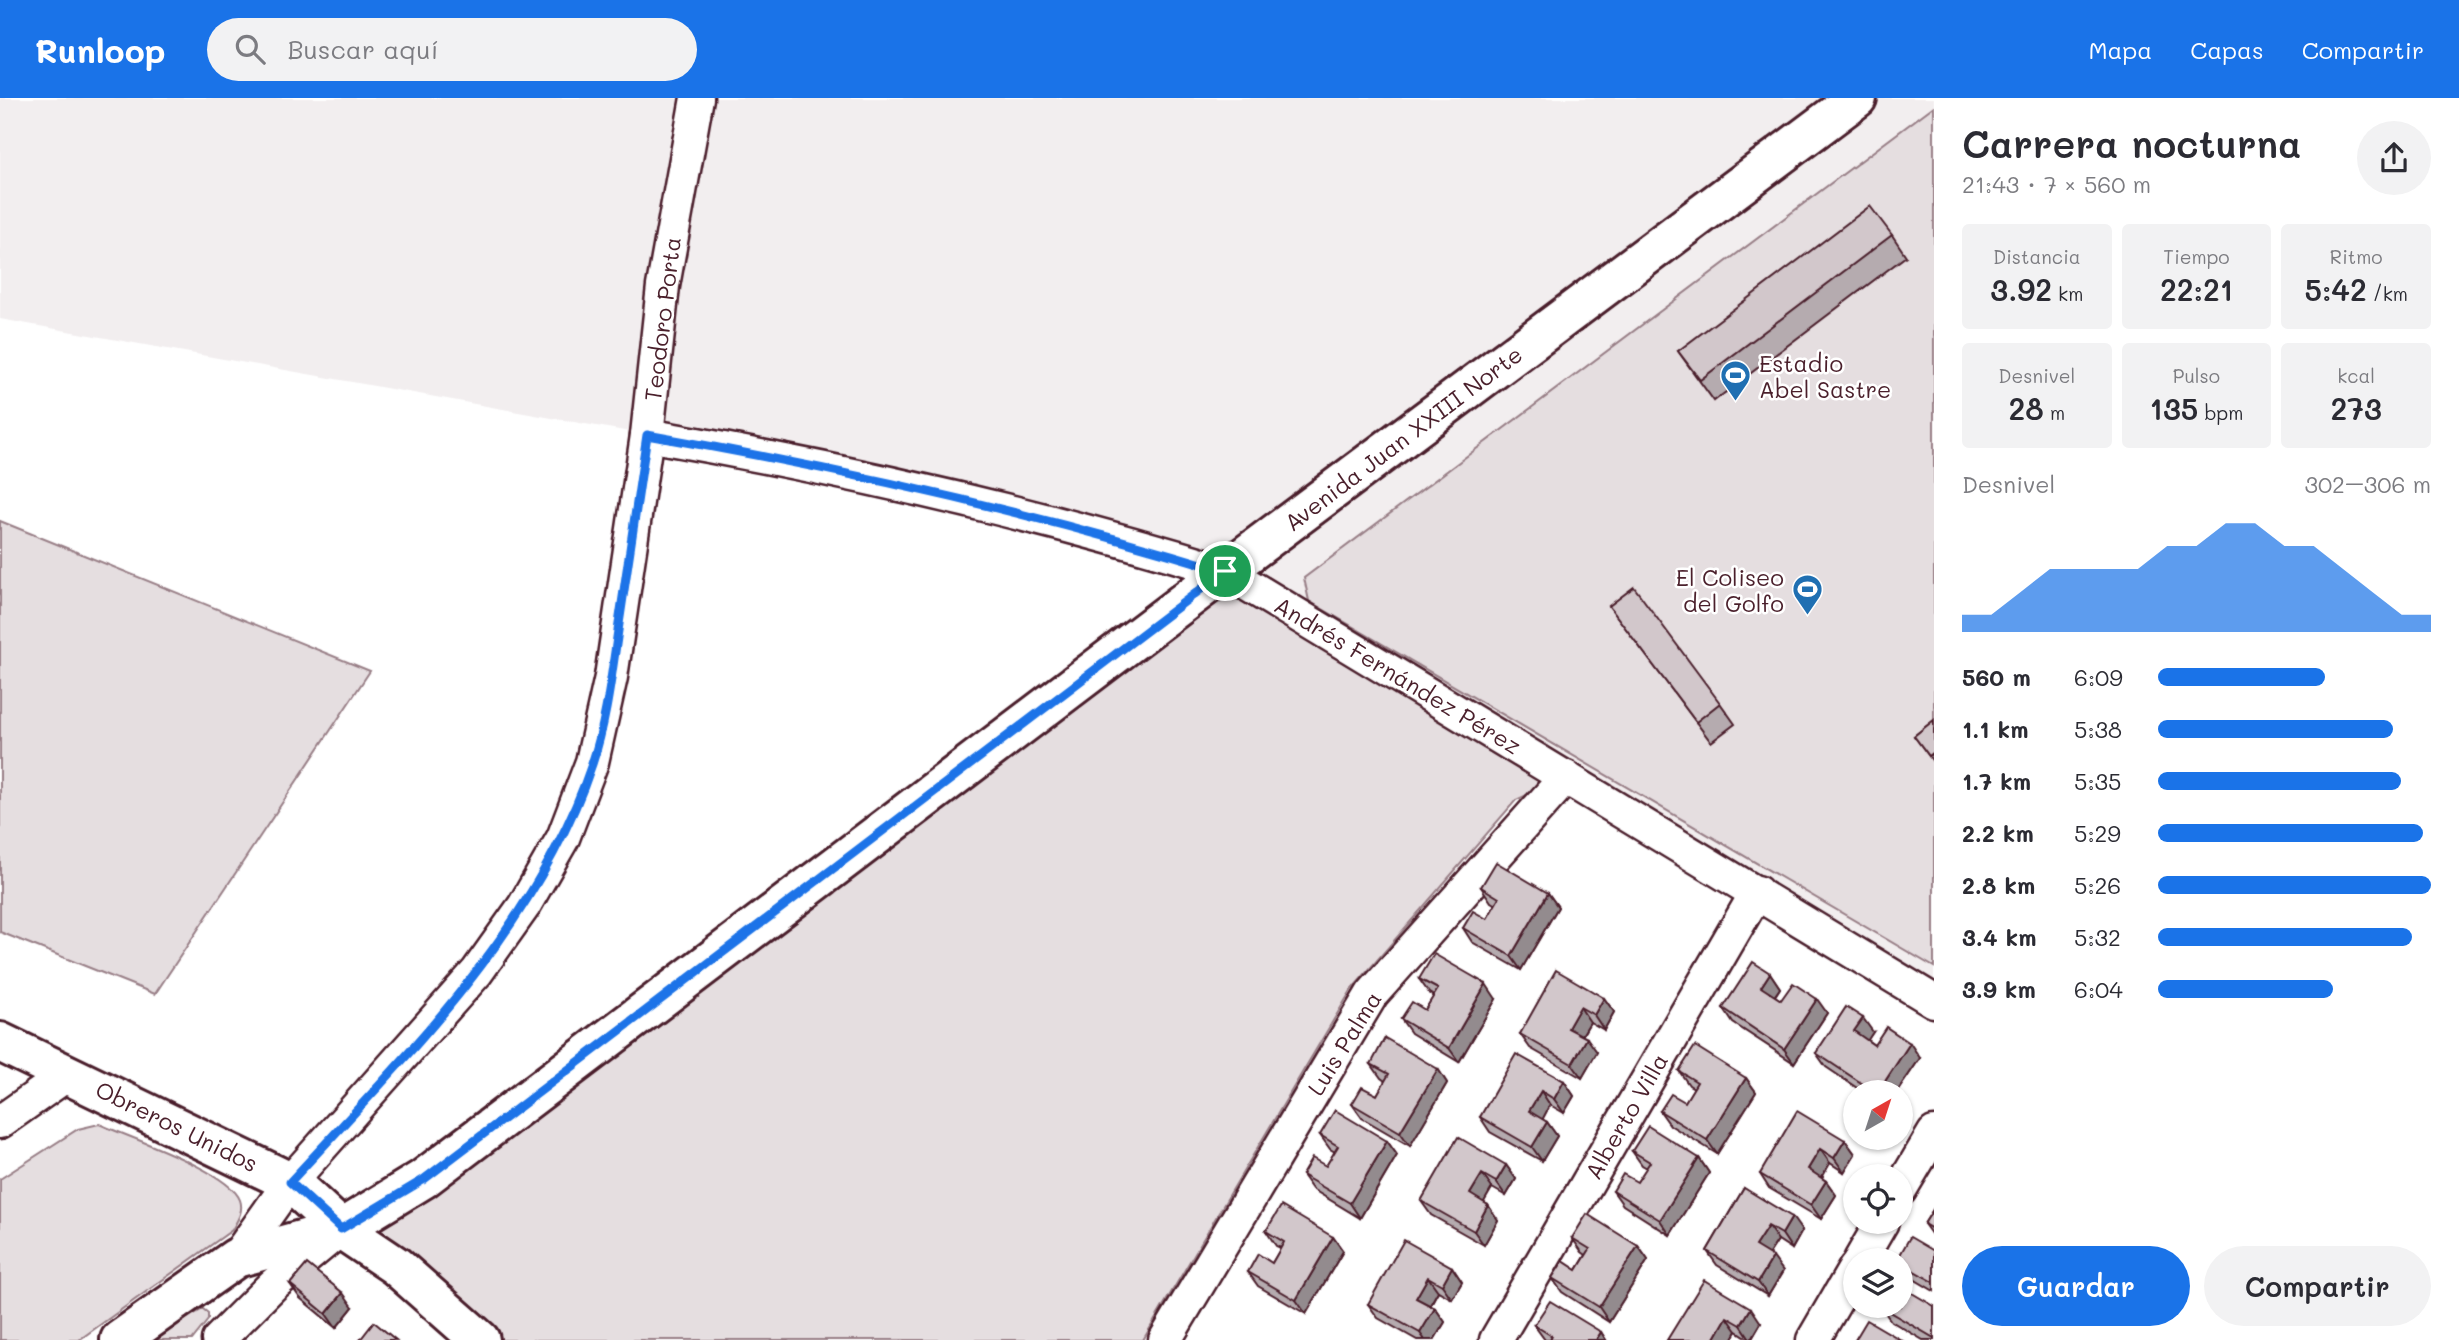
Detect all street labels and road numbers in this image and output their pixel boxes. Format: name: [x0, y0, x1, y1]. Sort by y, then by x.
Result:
street label: Teodoro Porta: [637, 235, 687, 403]
street label: Avenida Juan XXIII Norte: [1278, 339, 1528, 537]
street label: Andrés Fernández Pérez: [1269, 589, 1527, 761]
street label: Luis Palma: [1300, 985, 1388, 1101]
street label: Alberto Villa: [1578, 1047, 1674, 1185]
street label: Obreros Unidos: [91, 1074, 263, 1178]

